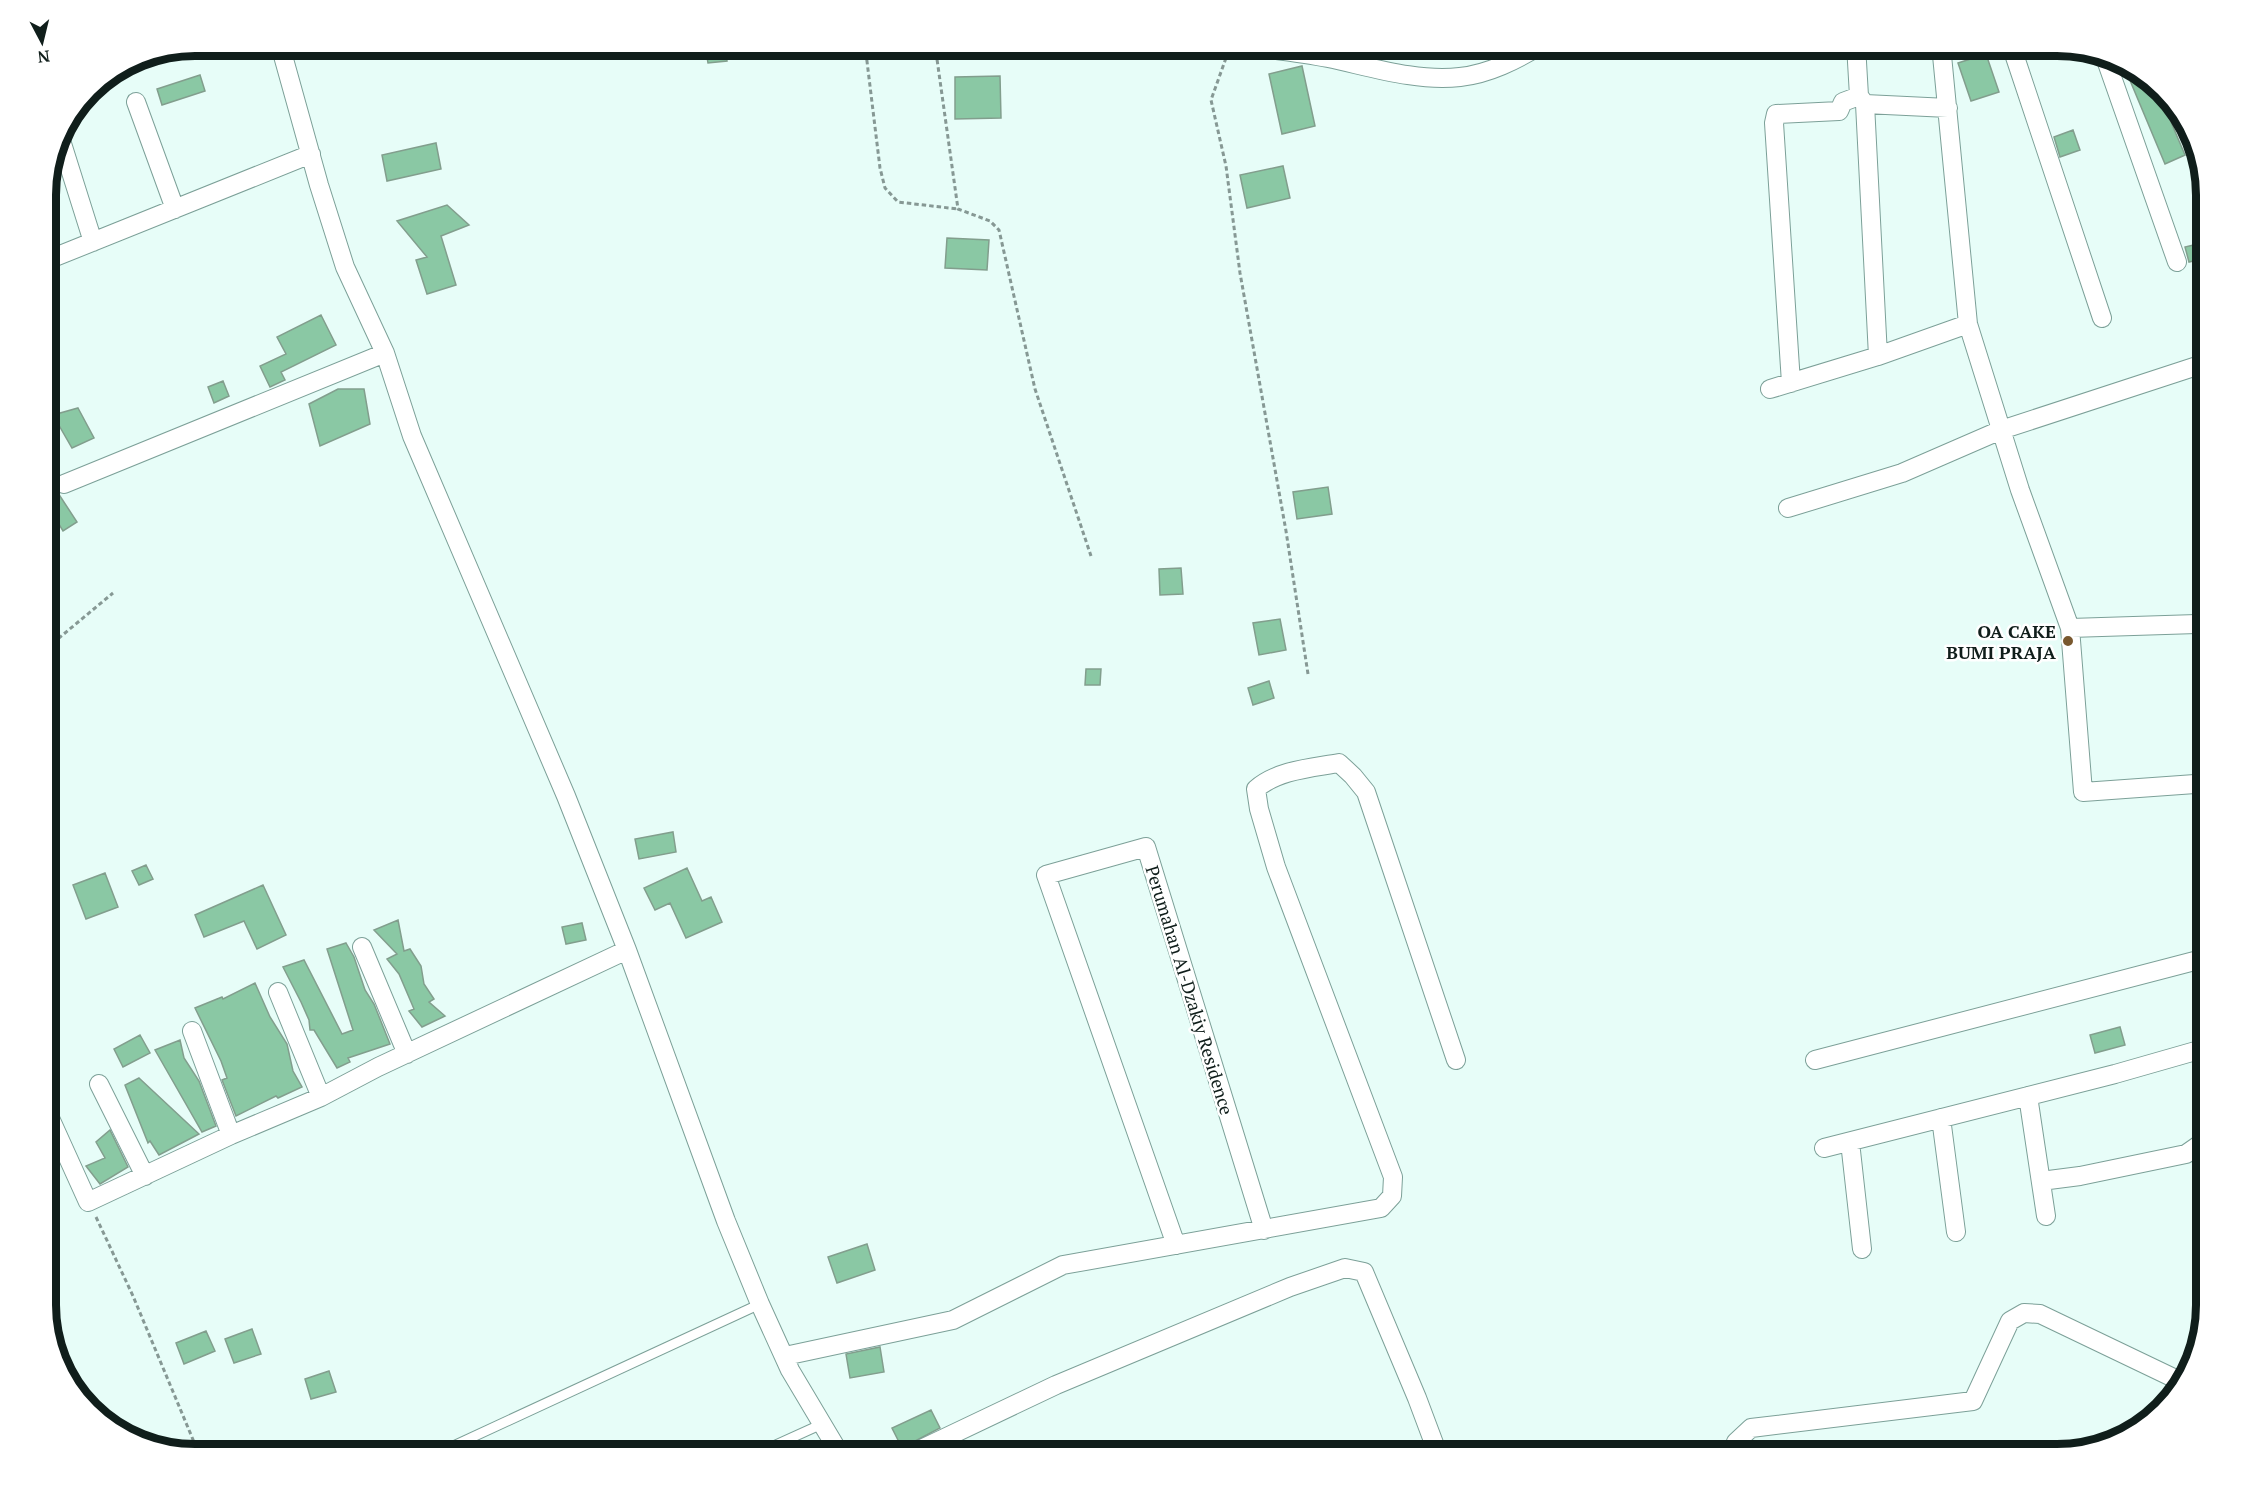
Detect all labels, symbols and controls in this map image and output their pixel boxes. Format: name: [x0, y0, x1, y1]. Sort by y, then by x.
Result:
north arrow: [12, 12, 72, 72]
text: N: [36, 45, 51, 69]
place label: OA CAKE BUMI PRAJA: [1946, 619, 2057, 664]
marker: OA CAKE BUMI PRAJA: [2061, 634, 2075, 648]
street label: Perumahan Al-Dzakiy Residence: [1141, 862, 1239, 1118]

